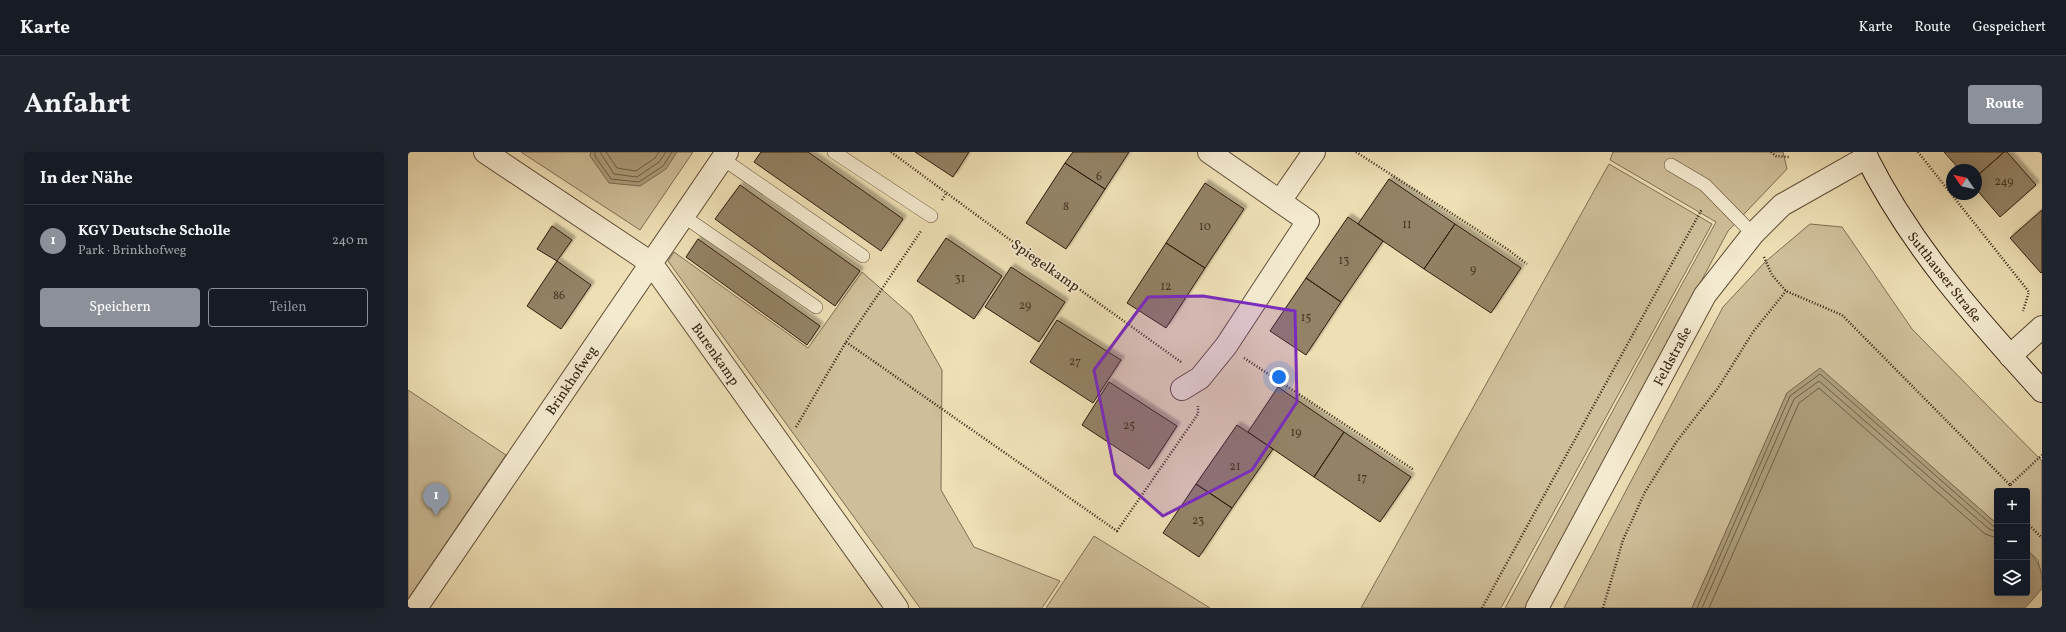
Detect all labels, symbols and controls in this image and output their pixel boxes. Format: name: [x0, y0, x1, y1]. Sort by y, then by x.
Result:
text: Karte: [20, 15, 70, 41]
text: Karte: [1859, 18, 1893, 37]
text: Route: [1915, 18, 1951, 37]
text: Gespeichert: [1973, 18, 2046, 37]
text: Anfahrt: [24, 85, 131, 124]
button: Route: [1968, 85, 2042, 124]
north arrow: [1946, 164, 1982, 200]
text: In der Nähe: [40, 167, 133, 190]
house number: 6: [1096, 169, 1102, 185]
house number: 249: [1994, 174, 2014, 190]
house number: 8: [1063, 199, 1069, 215]
house number: 11: [1402, 217, 1412, 233]
house number: 10: [1199, 219, 1211, 235]
text: KGV Deutsche Scholle: [78, 221, 230, 242]
street label: Sutthauser Straße: [1902, 229, 1985, 328]
text: 1: [50, 232, 56, 250]
text: 240 m: [332, 232, 368, 250]
street label: Spiegelkamp: [1007, 236, 1083, 297]
text: Park · Brinkhofweg: [78, 242, 186, 260]
house number: 13: [1339, 253, 1349, 269]
house number: 9: [1470, 262, 1476, 278]
house number: 31: [955, 271, 965, 287]
house number: 12: [1160, 279, 1172, 295]
button: Speichern: [40, 288, 200, 327]
button: Teilen: [208, 288, 368, 327]
house number: 86: [553, 288, 565, 304]
house number: 29: [1019, 298, 1031, 314]
house number: 15: [1301, 310, 1311, 326]
street label: Burenkamp: [686, 320, 743, 390]
street label: Feldstraße: [1650, 323, 1697, 390]
street label: Brinkhofweg: [542, 342, 602, 419]
house number: 27: [1069, 354, 1081, 370]
your location: [1269, 367, 1289, 387]
house number: 25: [1123, 418, 1135, 434]
house number: 19: [1291, 425, 1301, 441]
house number: 21: [1229, 459, 1241, 475]
house number: 17: [1357, 470, 1367, 486]
pin: 1: [423, 483, 449, 516]
map controls: [1994, 488, 2030, 596]
button: +: [1994, 488, 2030, 524]
house number: 23: [1192, 513, 1204, 529]
button: −: [1994, 524, 2030, 560]
button: layers: [1994, 560, 2030, 596]

